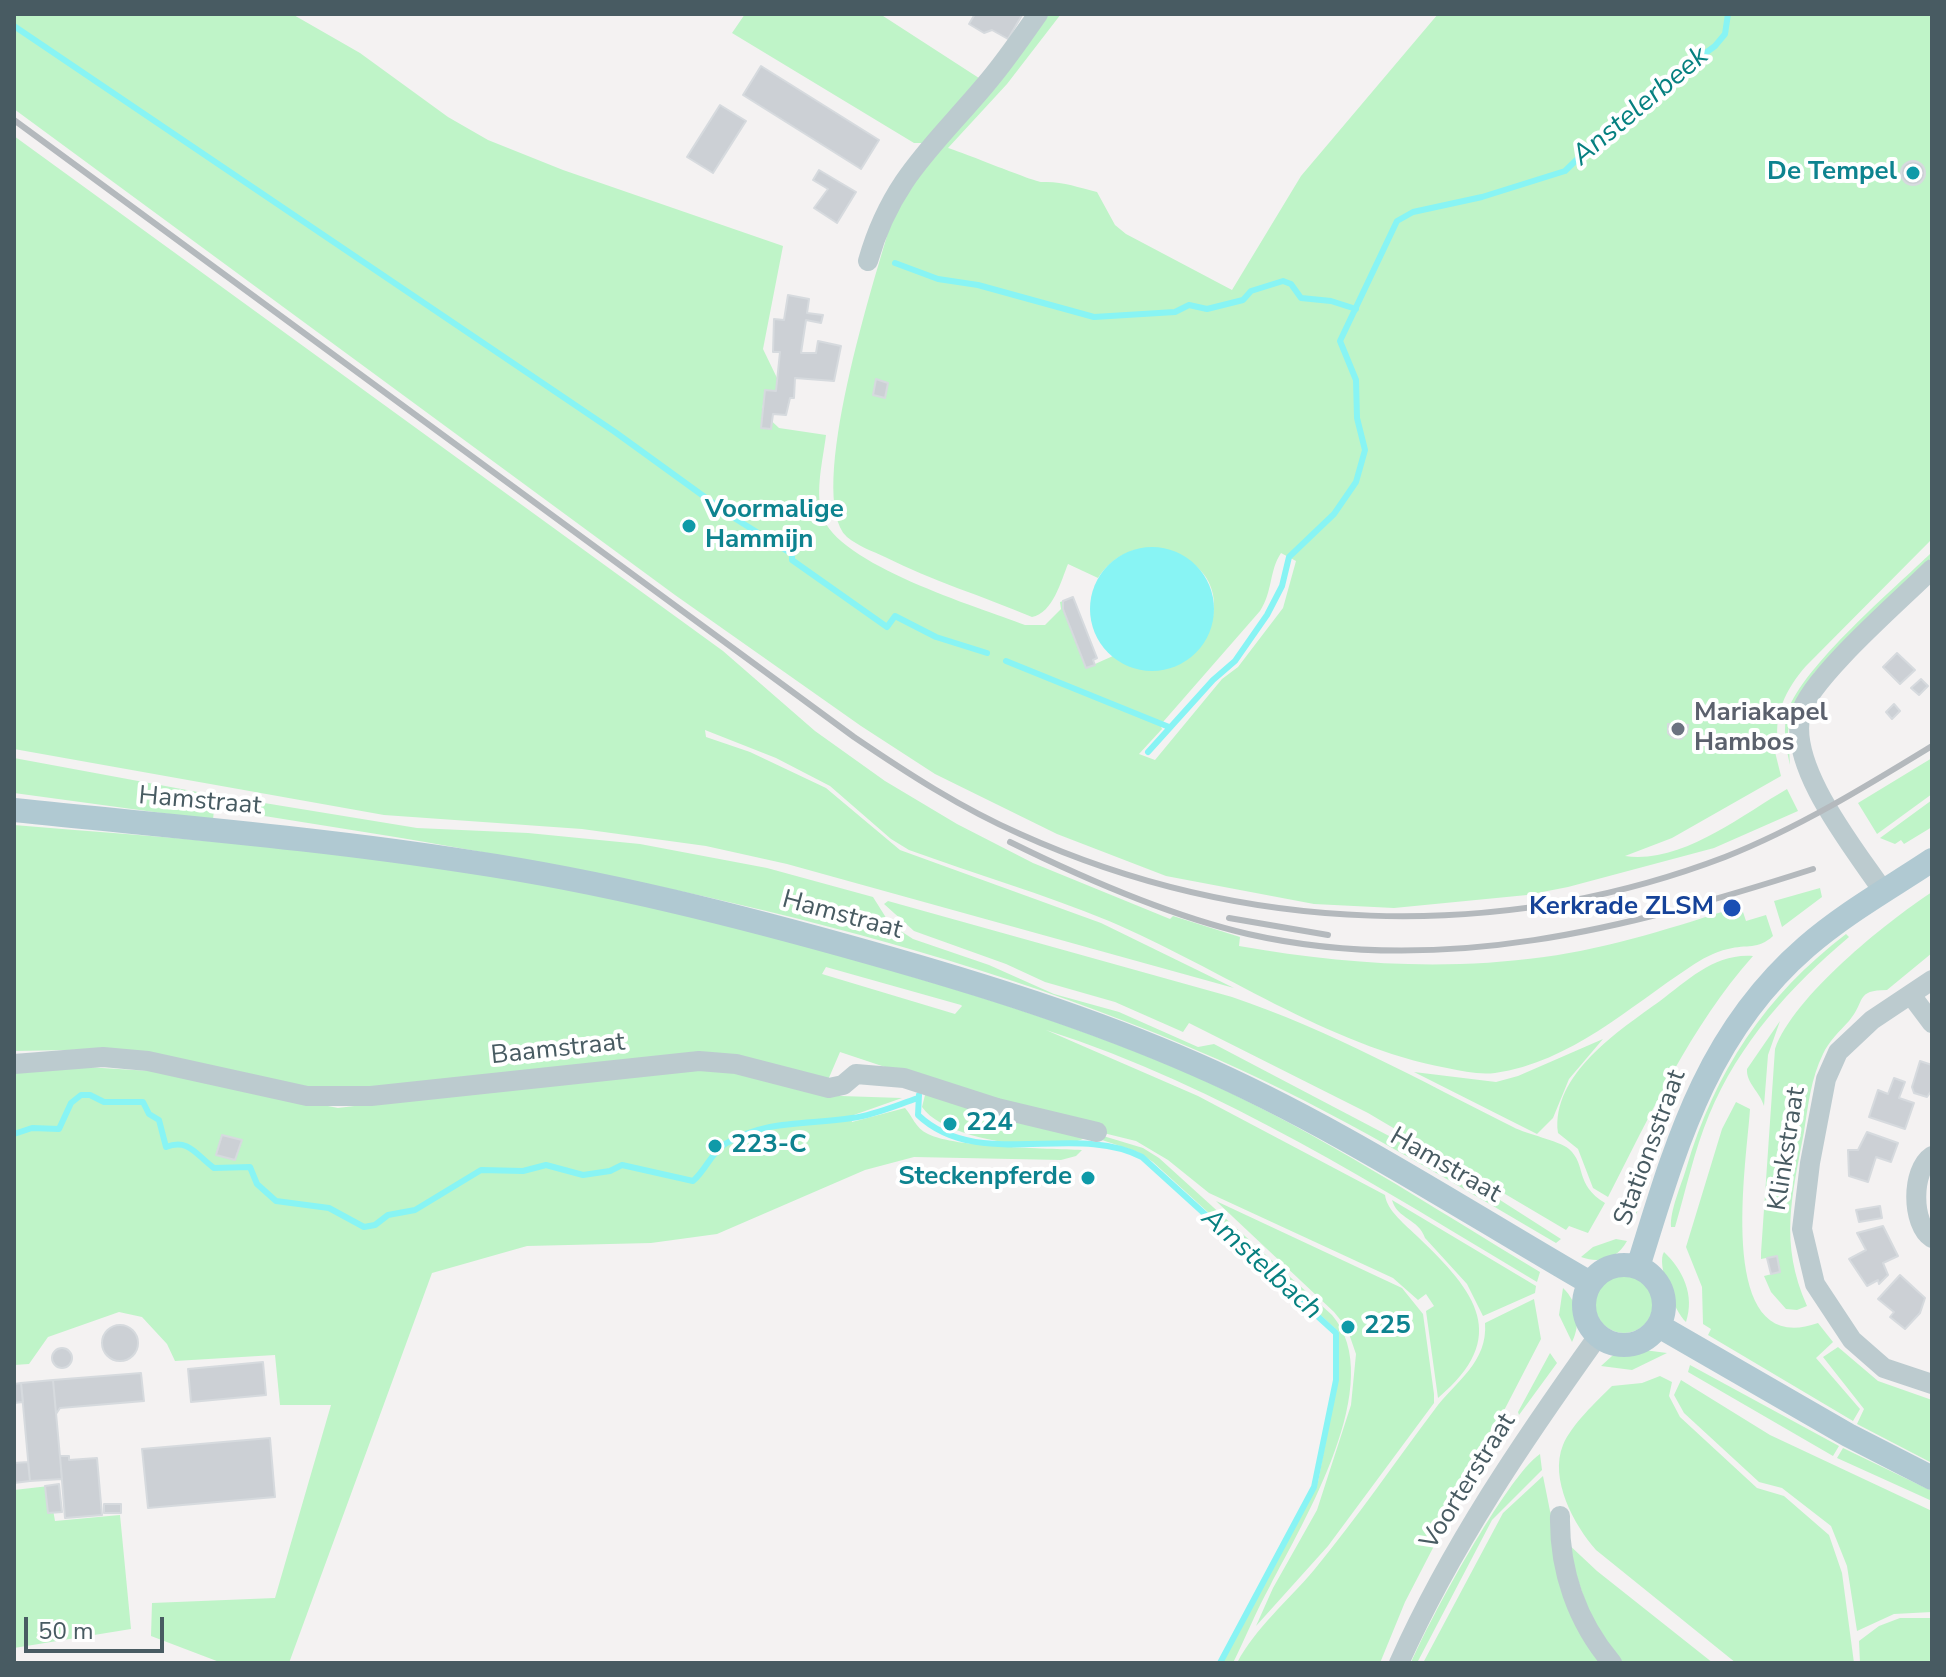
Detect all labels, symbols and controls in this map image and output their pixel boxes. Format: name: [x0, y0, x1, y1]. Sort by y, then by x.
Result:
water label: Anstelerbeek: [1566, 40, 1716, 174]
place label: De Tempel: [1767, 157, 1897, 189]
marker: De Tempel: [1904, 164, 1922, 182]
place label: Voormalige Hammijn: [705, 495, 844, 556]
marker: Voormalige Hammijn: [680, 517, 698, 535]
place label: Mariakapel Hambos: [1694, 698, 1828, 760]
marker: Mariakapel Hambos: [1669, 720, 1687, 738]
street label: Hamstraat: [137, 781, 263, 823]
street label: Hamstraat: [778, 885, 906, 947]
place label: Kerkrade ZLSM: [1529, 892, 1714, 924]
marker: Kerkrade ZLSM: [1721, 897, 1743, 919]
street label: Baamstraat: [489, 1027, 627, 1073]
street label: Stationsstraat: [1608, 1066, 1694, 1230]
street label: Klinkstraat: [1763, 1085, 1813, 1213]
place label: 224: [966, 1108, 1013, 1140]
marker: 224: [941, 1115, 959, 1133]
street label: Hamstraat: [1384, 1122, 1506, 1210]
place label: 223-C: [731, 1130, 807, 1162]
marker: 223-C: [706, 1137, 724, 1155]
place label: Steckenpferde: [898, 1162, 1072, 1194]
marker: Steckenpferde: [1079, 1169, 1097, 1187]
water label: Amstelbach: [1194, 1202, 1328, 1328]
place label: 225: [1364, 1311, 1411, 1343]
marker: 225: [1339, 1318, 1357, 1336]
street label: Voorterstraat: [1415, 1408, 1523, 1556]
scale bar: [28, 1601, 168, 1651]
text: 50 m: [38, 1615, 94, 1647]

